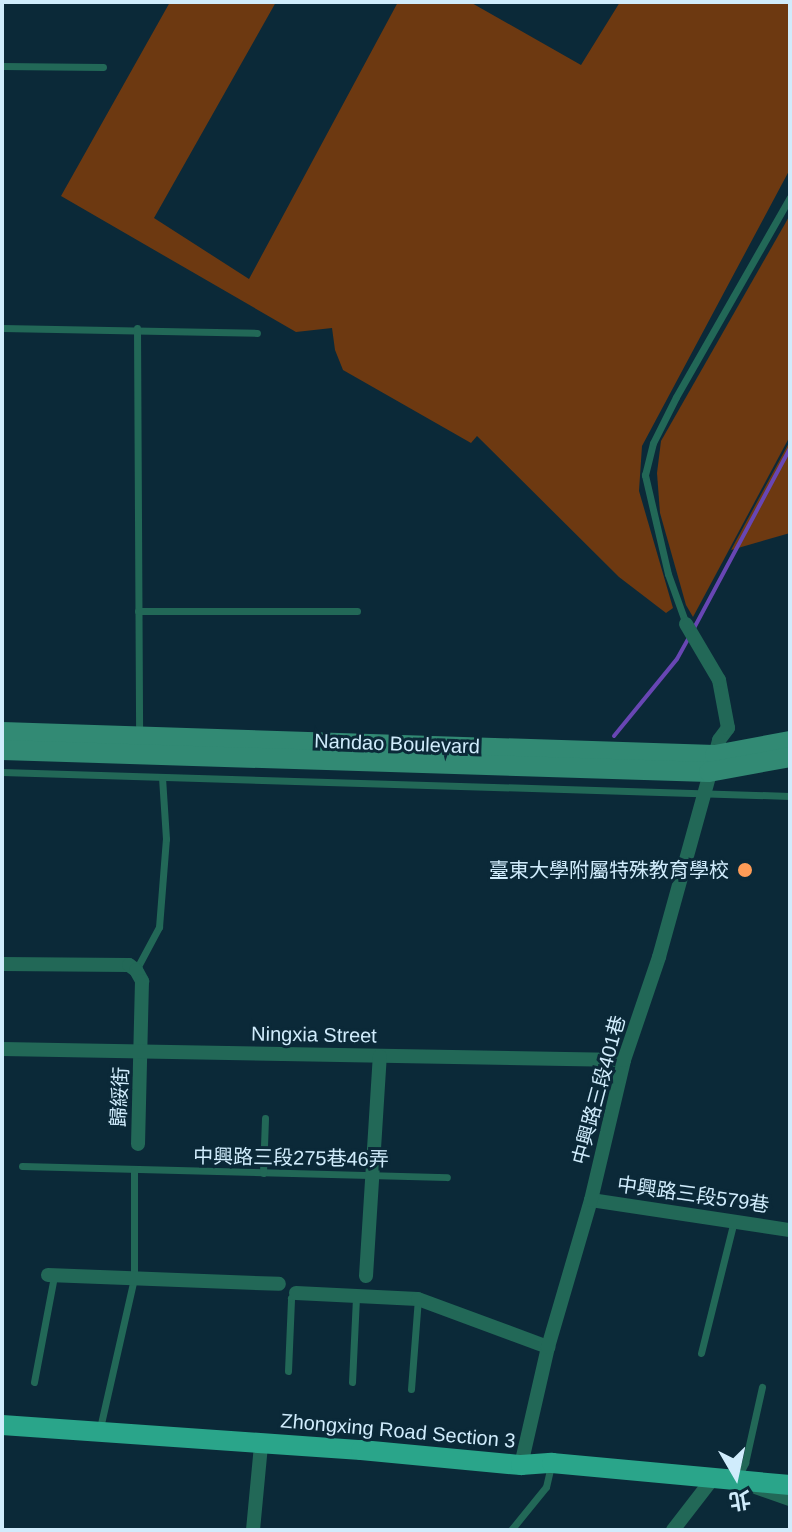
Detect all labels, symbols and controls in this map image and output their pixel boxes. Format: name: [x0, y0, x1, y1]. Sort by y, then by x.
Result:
street label: Nandao Boulevard: [314, 729, 480, 759]
place label: 臺東大學附屬特殊教育學校: [489, 858, 729, 882]
marker: 臺東大學附屬特殊教育學校: [736, 861, 754, 879]
street label: 中興路三段401巷: [568, 1013, 630, 1167]
street label: Ningxia Street: [251, 1022, 377, 1048]
street label: 歸綏街: [106, 1066, 134, 1128]
street label: 中興路三段275巷46弄: [193, 1144, 389, 1172]
street label: 中興路三段579巷: [615, 1172, 771, 1218]
street label: Zhongxing Road Section 3: [280, 1409, 516, 1453]
north arrow: [696, 1436, 776, 1516]
text: 北: [727, 1486, 753, 1514]

